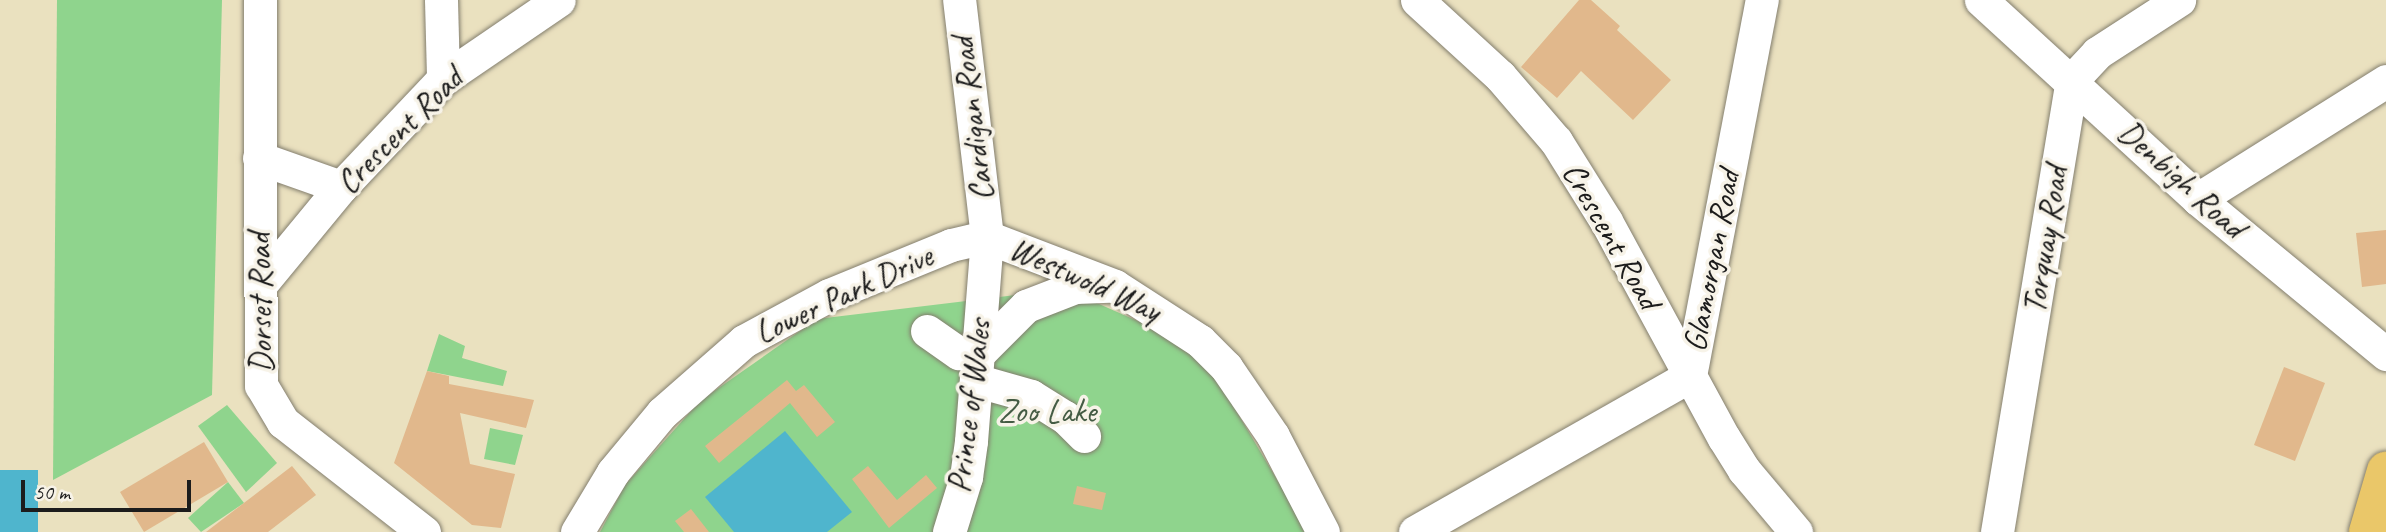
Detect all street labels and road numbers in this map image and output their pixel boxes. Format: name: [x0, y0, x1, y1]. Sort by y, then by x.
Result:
street label: Cardigan Road: [943, 35, 1003, 203]
street label: Crescent Road: [329, 60, 471, 202]
street label: Denbigh Road: [2110, 113, 2252, 247]
street label: Crescent Road: [1553, 156, 1669, 316]
street label: Torquay Road: [2015, 164, 2077, 316]
street label: Glamorgan Road: [1675, 167, 1749, 355]
street label: Westwold Way: [1003, 229, 1167, 331]
street label: Dorset Road: [240, 233, 282, 373]
street label: Lower Park Drive: [748, 236, 940, 354]
street label: Prince of Wales: [940, 317, 1000, 495]

